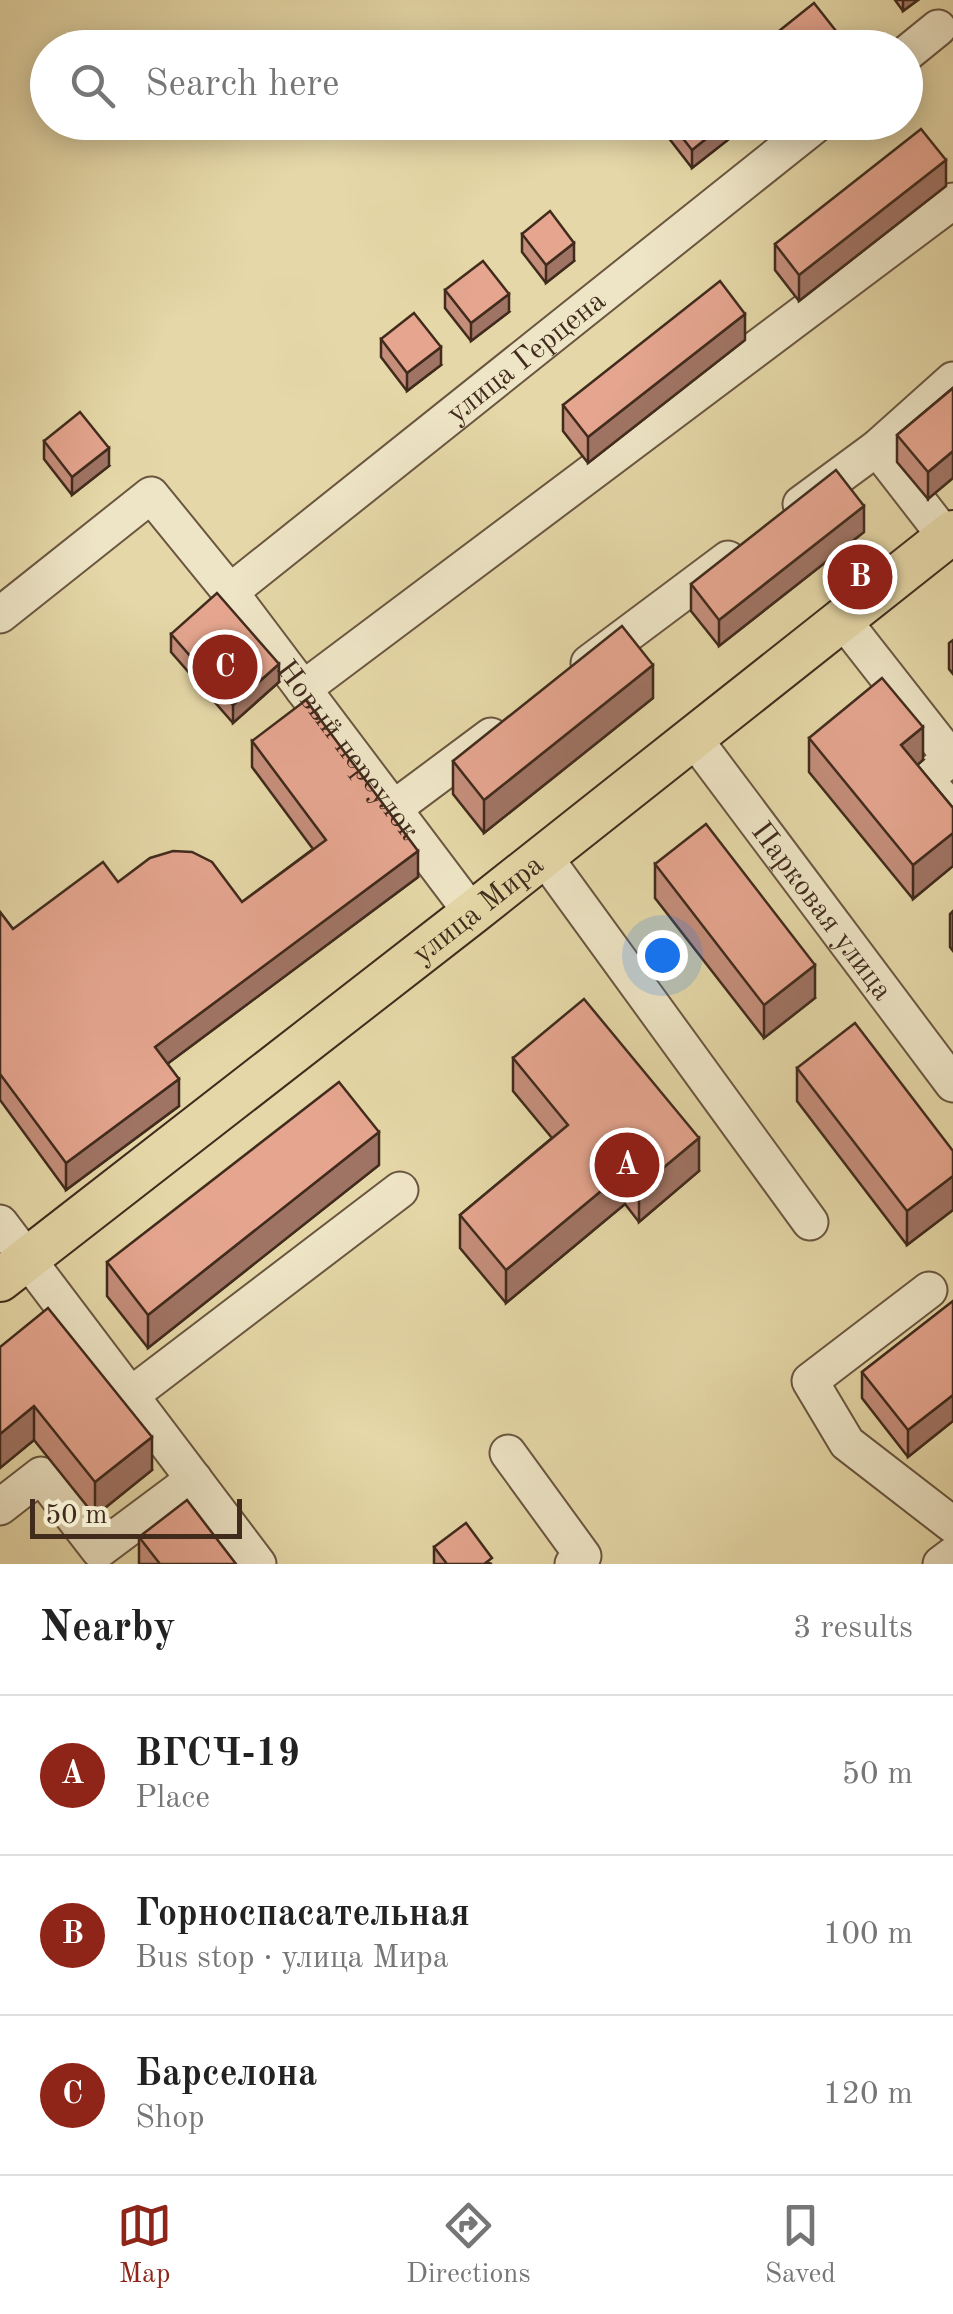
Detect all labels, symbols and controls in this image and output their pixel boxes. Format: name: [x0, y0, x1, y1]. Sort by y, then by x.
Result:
search box: [30, 30, 923, 140]
icon: search: [65, 58, 120, 113]
text: Search here: [145, 66, 340, 104]
street label: улица Герцена: [442, 286, 612, 430]
pin: B: [828, 540, 892, 614]
pin: C: [192, 630, 258, 704]
street label: Новый переулок: [270, 655, 424, 846]
street label: Парковая улица: [745, 817, 898, 1006]
street label: улица Мира: [408, 850, 550, 970]
your location: [637, 930, 688, 981]
pin: A: [594, 1128, 660, 1202]
scale bar: [30, 1494, 242, 1538]
text: 50 m: [45, 1502, 108, 1530]
text: Nearby: [40, 1608, 176, 1650]
text: 3 results: [793, 1613, 913, 1645]
text: ВГСЧ-19: [135, 1736, 300, 1774]
text: A: [60, 1759, 85, 1791]
text: 50 m: [842, 1759, 913, 1791]
text: Place: [135, 1783, 210, 1815]
text: Горноспасательная: [135, 1896, 470, 1934]
text: B: [61, 1919, 84, 1951]
text: 100 m: [823, 1919, 913, 1951]
text: Bus stop · улица Мира: [135, 1943, 449, 1975]
text: Барселона: [135, 2056, 317, 2094]
text: C: [62, 2079, 83, 2111]
text: 120 m: [823, 2079, 913, 2111]
text: Shop: [135, 2103, 205, 2135]
tab: Map: [117, 2198, 172, 2293]
tab: Directions: [406, 2198, 531, 2293]
tab: Saved: [765, 2198, 836, 2293]

